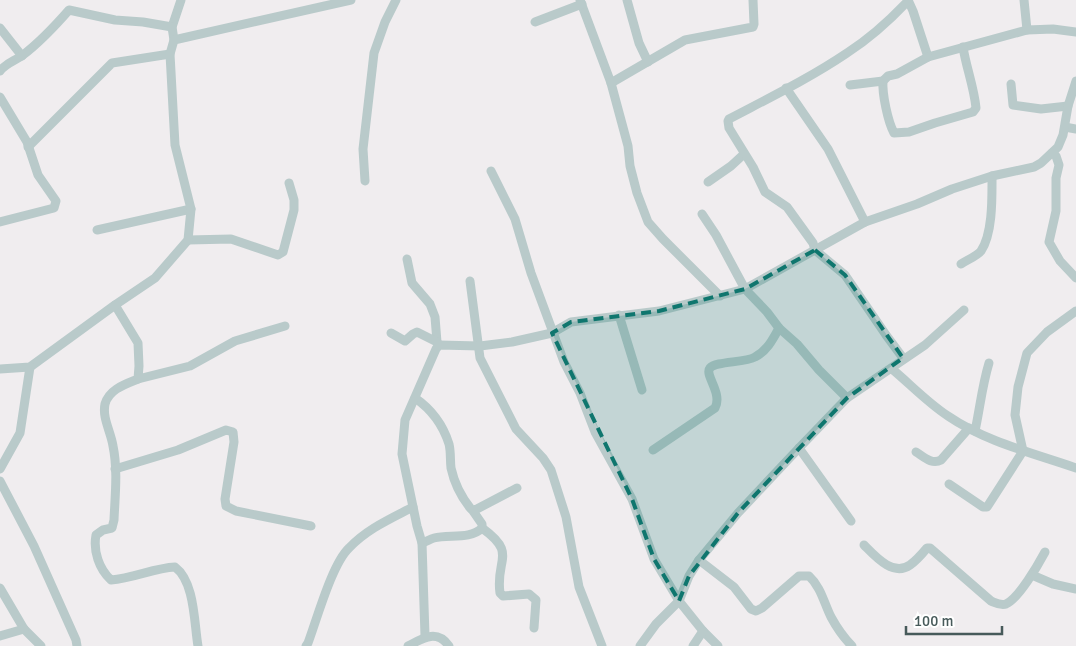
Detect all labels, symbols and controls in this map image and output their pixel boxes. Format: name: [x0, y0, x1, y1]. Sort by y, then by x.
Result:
scale bar: [906, 604, 1002, 636]
text: 100 m: [914, 612, 954, 630]

